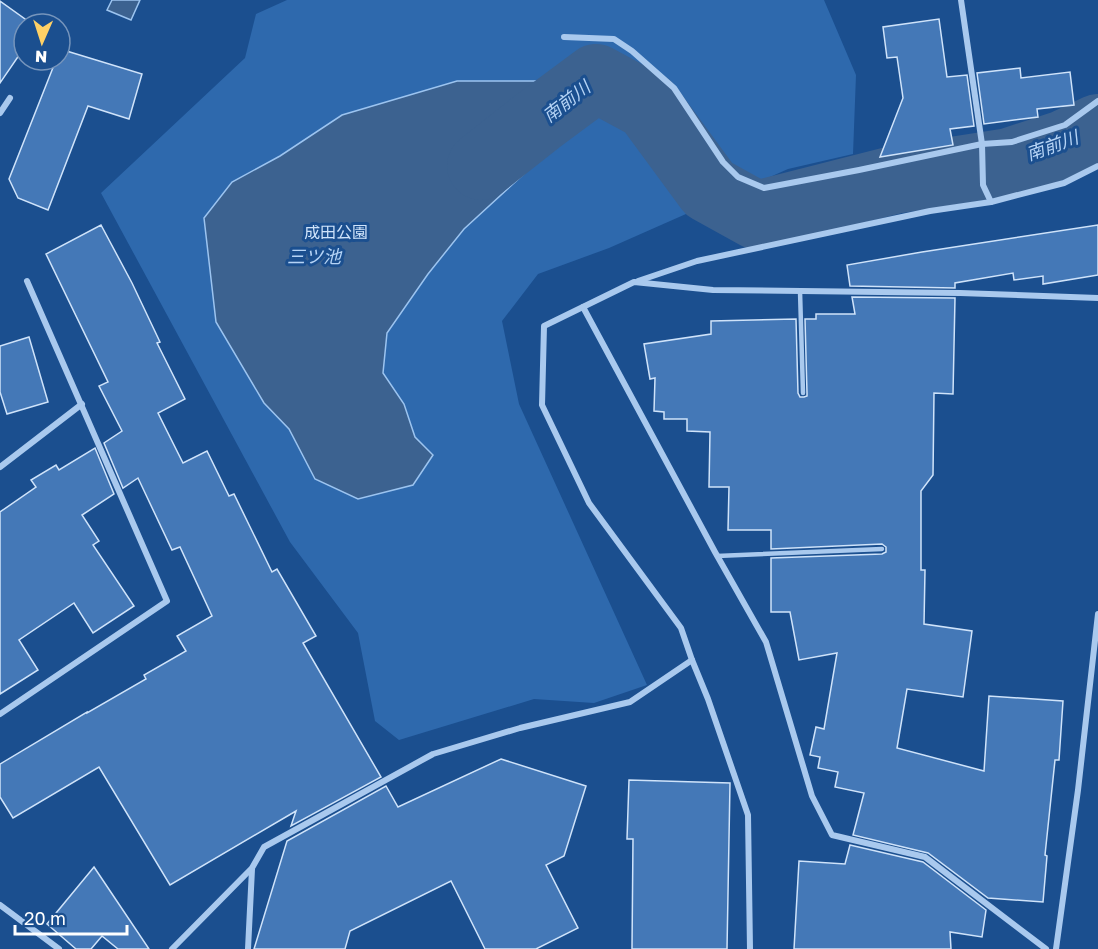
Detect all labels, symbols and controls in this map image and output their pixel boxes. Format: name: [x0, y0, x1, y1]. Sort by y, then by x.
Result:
north arrow: [12, 12, 72, 72]
text: N: [35, 47, 48, 67]
water label: 南前川: [538, 74, 596, 126]
water label: 南前川: [1023, 125, 1083, 165]
park label: 成田公園: [304, 222, 368, 242]
water label: 三ツ池: [287, 245, 343, 267]
scale bar: [15, 898, 128, 936]
text: 20 m: [24, 907, 66, 929]

